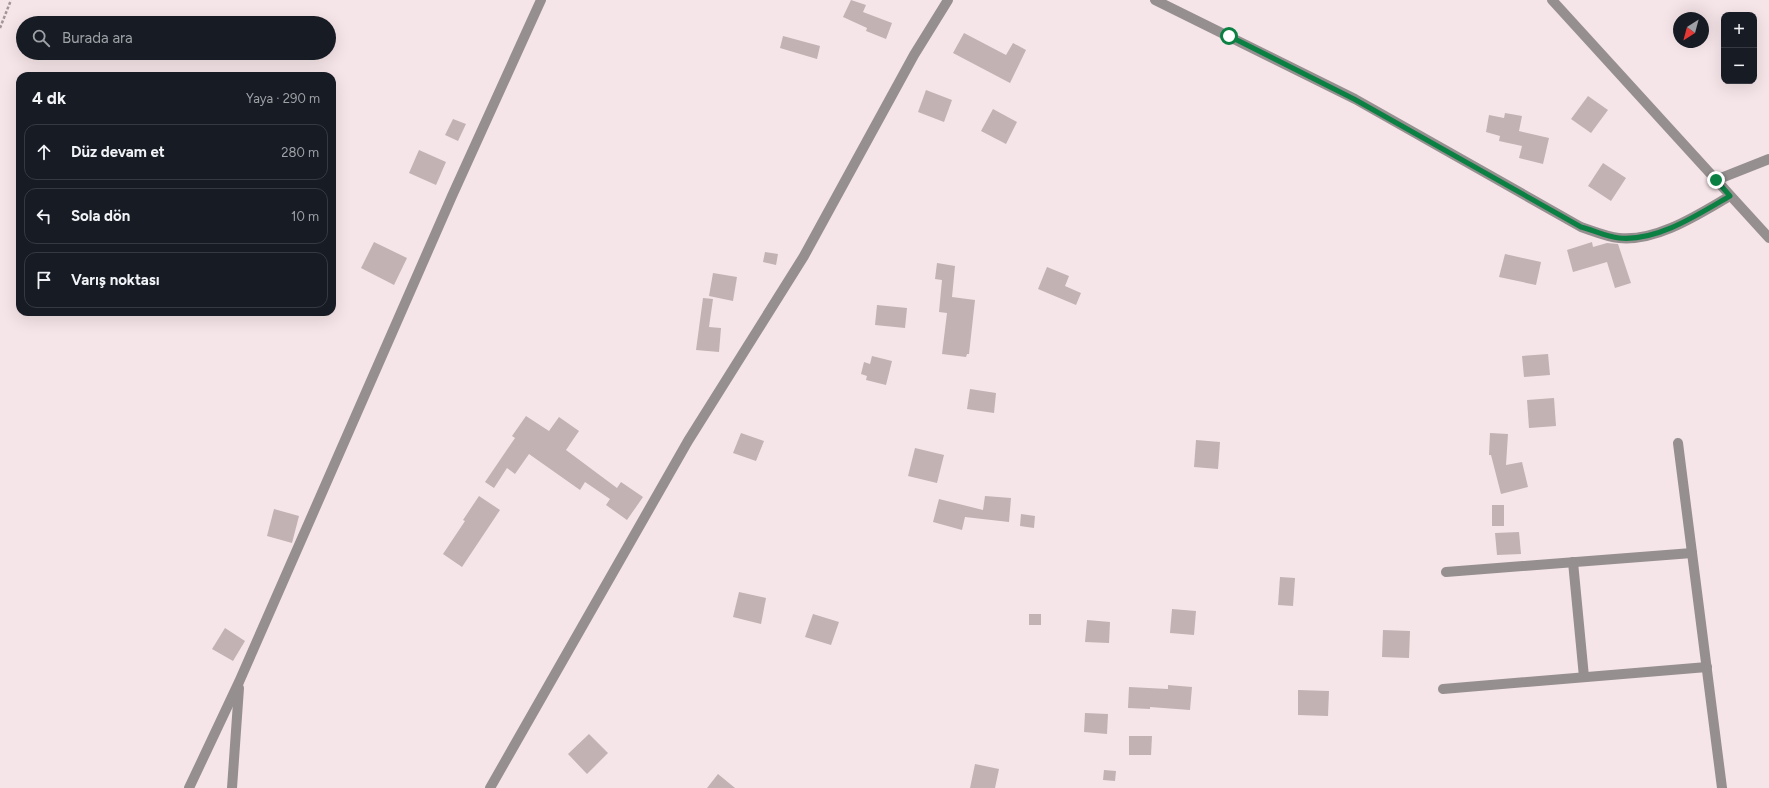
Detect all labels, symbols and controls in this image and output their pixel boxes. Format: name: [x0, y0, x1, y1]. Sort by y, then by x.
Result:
north arrow: [1673, 12, 1709, 48]
map controls: [1721, 12, 1757, 84]
button: +: [1721, 12, 1757, 48]
search box: [16, 16, 336, 60]
icon: search: [30, 27, 52, 49]
route start: [1220, 27, 1238, 45]
text: Burada ara: [62, 29, 133, 47]
button: −: [1721, 48, 1757, 84]
text: 4 dk: [32, 88, 66, 108]
text: Yaya · 290 m: [246, 91, 320, 106]
icon: ahead: [33, 141, 55, 163]
text: Düz devam et: [71, 143, 165, 161]
text: 280 m: [281, 145, 319, 160]
route end: [1707, 171, 1725, 189]
icon: left: [33, 205, 55, 227]
text: Sola dön: [71, 207, 130, 225]
text: 10 m: [291, 209, 319, 224]
icon: arrive: [33, 269, 55, 291]
text: Varış noktası: [71, 271, 160, 289]

